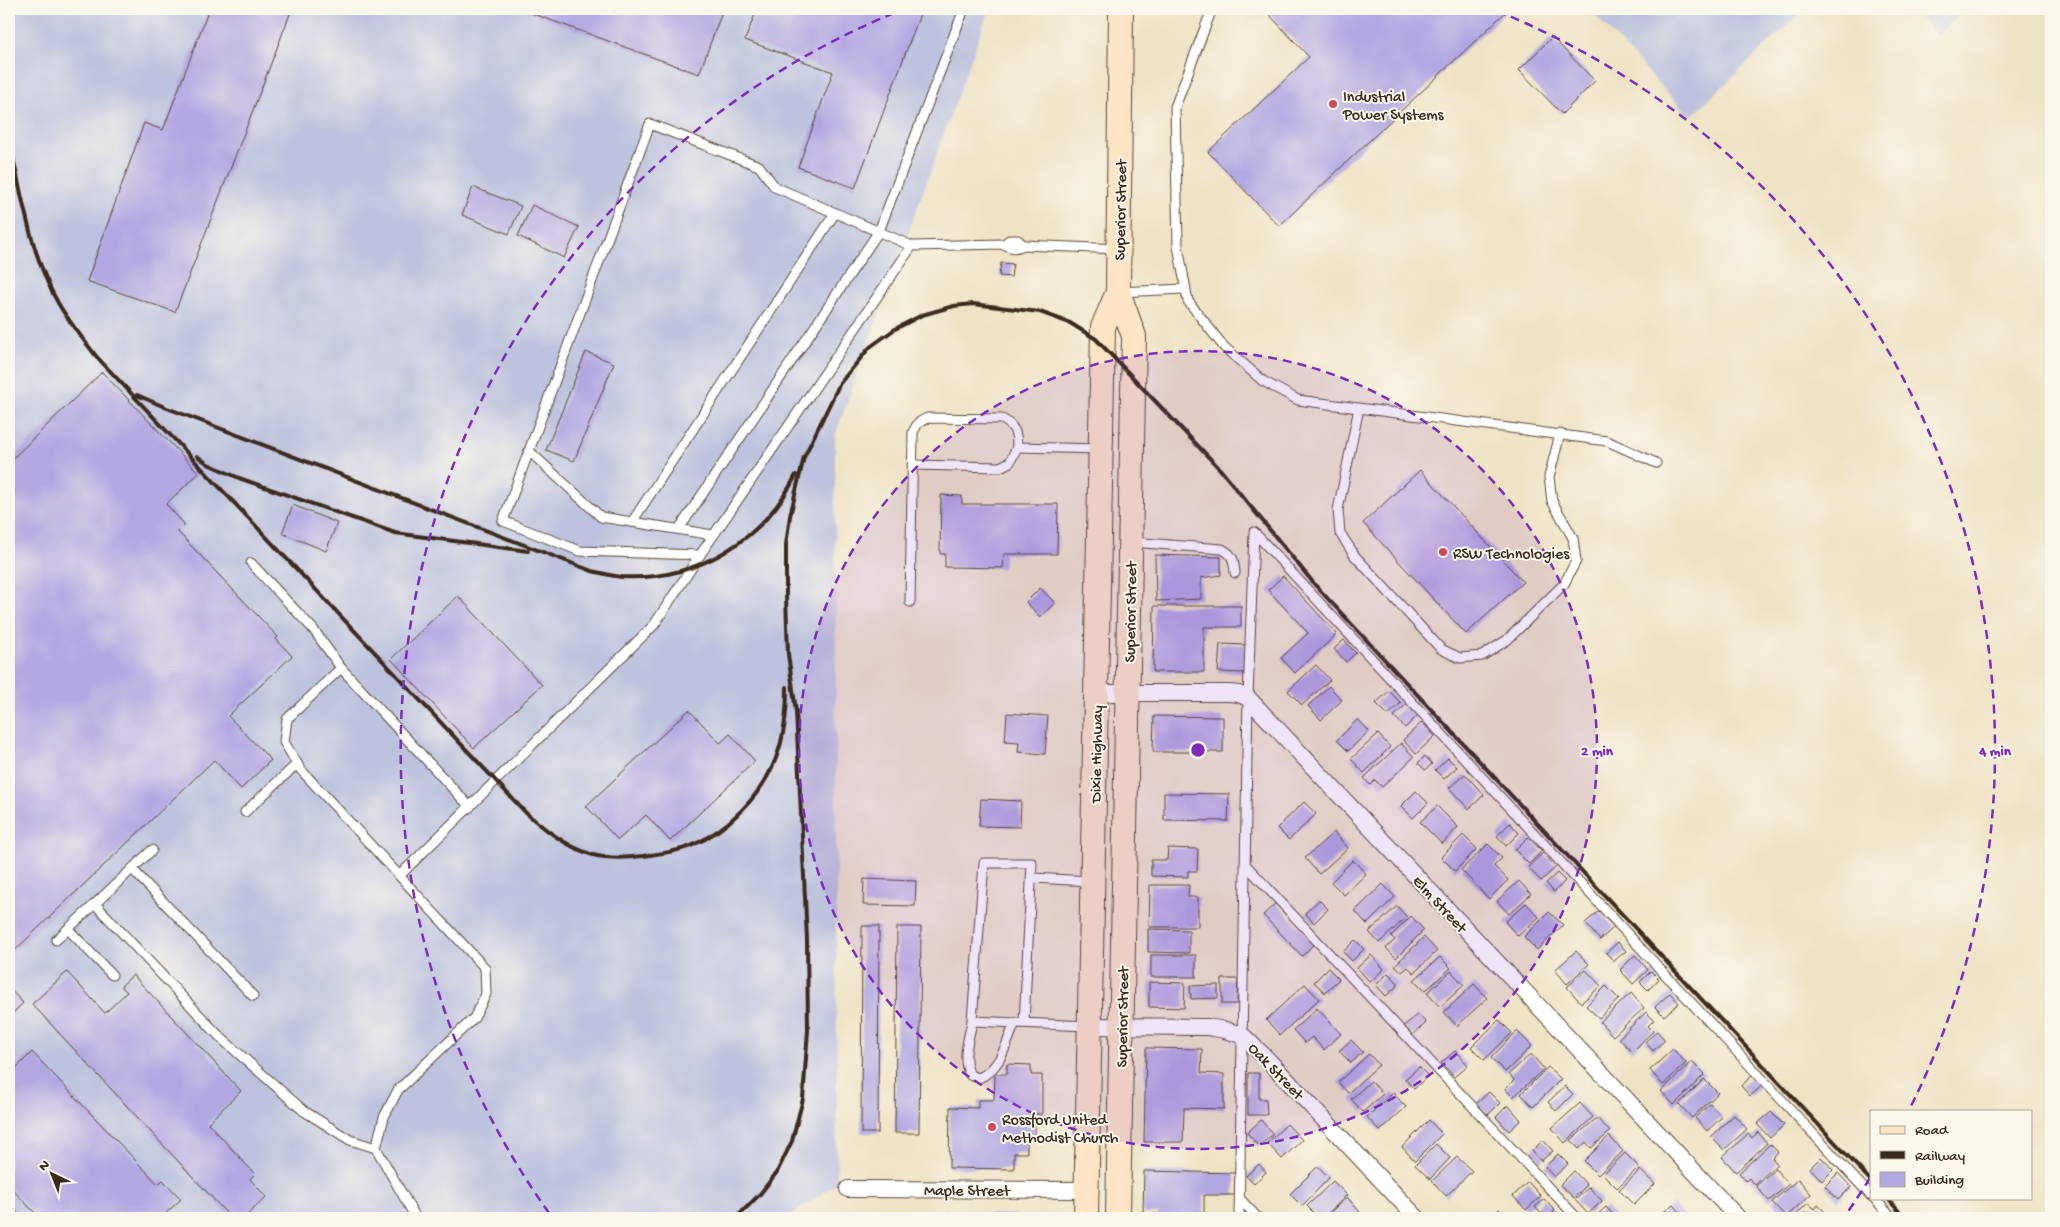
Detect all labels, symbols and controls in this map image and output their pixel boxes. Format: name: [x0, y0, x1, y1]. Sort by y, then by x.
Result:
place label: Industrial Power Systems: [1342, 89, 1445, 126]
marker: Industrial Power Systems: [1327, 98, 1339, 110]
street label: Superior Street: [1112, 158, 1133, 261]
marker: RSW Technologies: [1437, 546, 1449, 558]
place label: RSW Technologies: [1453, 546, 1570, 565]
street label: Superior Street: [1122, 560, 1143, 663]
street label: Dixie Highway: [1088, 705, 1109, 804]
centre of rings: [1189, 741, 1207, 759]
text: 2 min: [1581, 743, 1614, 761]
text: 4 min: [1978, 743, 2012, 761]
street label: Elm Street: [1407, 873, 1471, 939]
street label: Superior Street: [1114, 965, 1135, 1068]
street label: Oak Street: [1243, 1040, 1307, 1106]
legend: [1870, 1110, 2032, 1200]
place label: Rossford United Methodist Church: [1002, 1112, 1119, 1149]
marker: Rossford United Methodist Church: [986, 1121, 998, 1133]
text: Road: [1915, 1122, 1949, 1140]
text: Railway: [1915, 1148, 1966, 1166]
north arrow: [28, 1150, 78, 1200]
text: N: [36, 1157, 54, 1176]
text: Building: [1914, 1172, 1964, 1190]
street label: Maple Street: [924, 1183, 1012, 1202]

